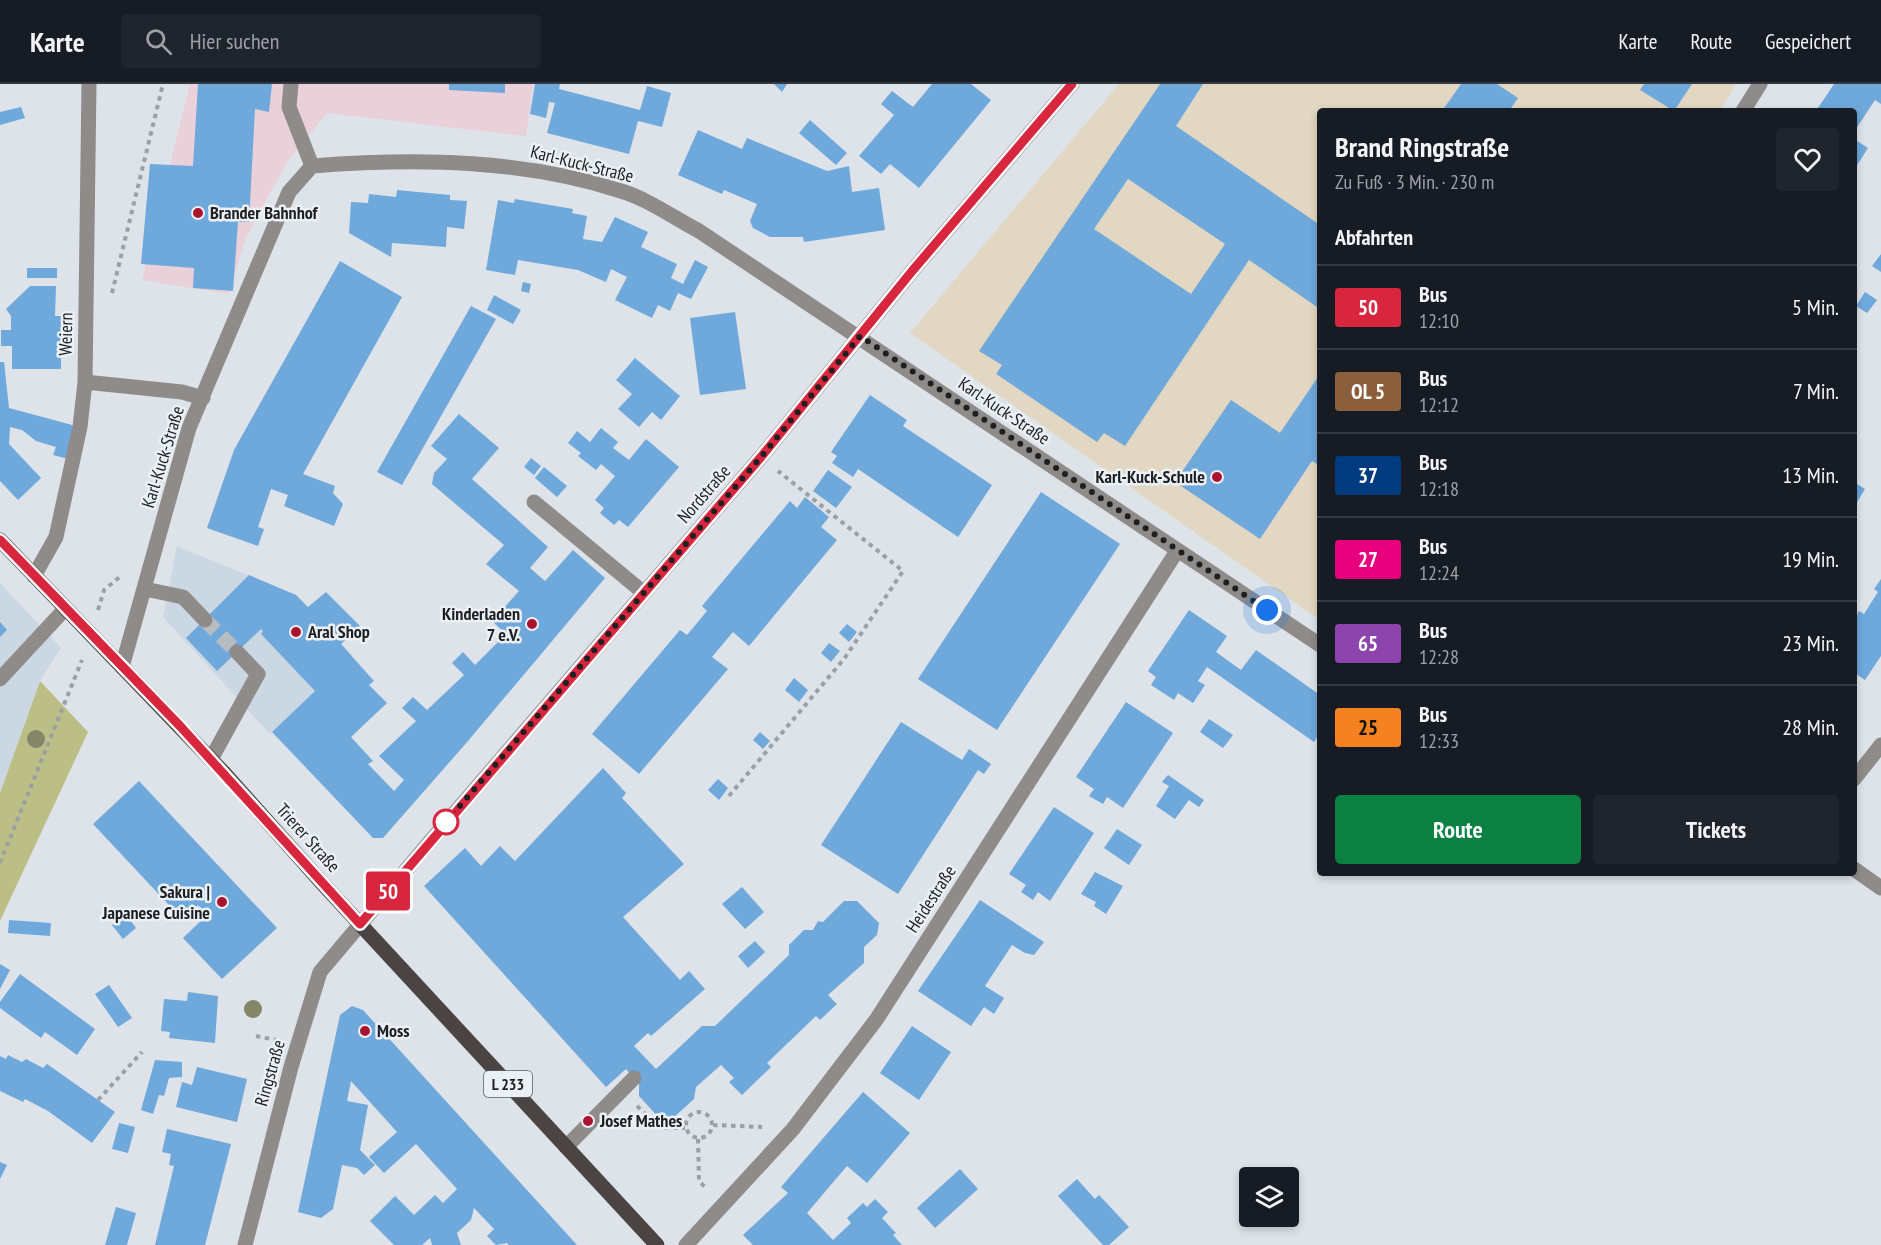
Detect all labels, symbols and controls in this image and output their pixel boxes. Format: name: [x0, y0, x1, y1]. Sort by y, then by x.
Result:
search box: [121, 14, 541, 68]
text: Karte: [30, 23, 85, 60]
icon: search: [142, 25, 175, 58]
text: Hier suchen: [190, 27, 279, 55]
text: Karte: [1619, 28, 1657, 55]
text: Route: [1690, 28, 1732, 55]
text: Gespeichert: [1765, 28, 1851, 55]
text: Brand Ringstraße: [1335, 128, 1509, 165]
button: heart: [1776, 128, 1839, 191]
street label: Karl-Kuck-Straße: [528, 140, 636, 187]
text: Zu Fuß · 3 Min. · 230 m: [1335, 169, 1494, 195]
place label: Brander Bahnhof: [210, 201, 319, 224]
marker: Brander Bahnhof: [191, 206, 205, 220]
text: Abfahrten: [1335, 223, 1413, 251]
text: Bus: [1419, 280, 1447, 308]
text: 5 Min.: [1792, 293, 1839, 321]
text: 50: [1358, 294, 1378, 321]
text: 12:10: [1419, 308, 1459, 334]
street label: Weiern: [54, 312, 77, 356]
text: Bus: [1419, 364, 1447, 392]
street label: Karl-Kuck-Straße: [954, 372, 1054, 450]
text: 7 Min.: [1793, 377, 1839, 405]
text: OL 5: [1351, 378, 1385, 405]
text: 12:12: [1419, 392, 1459, 418]
street label: Karl-Kuck-Straße: [136, 403, 189, 511]
text: Bus: [1419, 448, 1447, 476]
street label: Nordstraße: [672, 460, 735, 527]
text: 13 Min.: [1782, 461, 1839, 489]
text: 37: [1358, 462, 1378, 489]
place label: Karl-Kuck-Schule: [1095, 465, 1205, 488]
marker: Karl-Kuck-Schule: [1210, 470, 1224, 484]
text: 12:18: [1419, 476, 1459, 502]
text: Bus: [1419, 532, 1447, 560]
text: 19 Min.: [1782, 545, 1839, 573]
text: 27: [1358, 546, 1378, 573]
text: 12:24: [1419, 560, 1459, 586]
your location: [1252, 595, 1282, 625]
place label: Kinderladen 7 e.V.: [442, 602, 520, 646]
text: Bus: [1419, 616, 1447, 644]
marker: Kinderladen 7 e.V.: [525, 617, 539, 631]
place label: Aral Shop: [307, 620, 370, 643]
marker: Aral Shop: [289, 625, 303, 639]
text: 23 Min.: [1782, 629, 1839, 657]
text: 65: [1358, 630, 1378, 657]
text: 12:28: [1419, 644, 1459, 670]
text: Bus: [1419, 700, 1447, 728]
text: 28 Min.: [1782, 713, 1839, 741]
text: 25: [1358, 714, 1378, 741]
text: 12:33: [1419, 728, 1459, 754]
button: Route: [1335, 795, 1581, 864]
button: Tickets: [1593, 795, 1839, 864]
street label: Trierer Straße: [271, 798, 345, 877]
unlabelled marker: [433, 809, 459, 835]
street label: Heidestraße: [900, 861, 961, 937]
line badge: 50: [361, 872, 415, 910]
text: 50: [378, 878, 398, 905]
place label: Sakura | Japanese Cuisine: [101, 880, 210, 924]
marker: Sakura | Japanese Cuisine: [215, 895, 229, 909]
place label: Moss: [377, 1019, 410, 1042]
marker: Moss: [358, 1024, 372, 1038]
street label: Ringstraße: [249, 1037, 290, 1109]
road number: L 233: [484, 1071, 532, 1097]
place label: Josef Mathes: [599, 1109, 682, 1132]
marker: Josef Mathes: [581, 1114, 595, 1128]
map controls: [1239, 1167, 1299, 1227]
button: layers: [1239, 1167, 1299, 1227]

